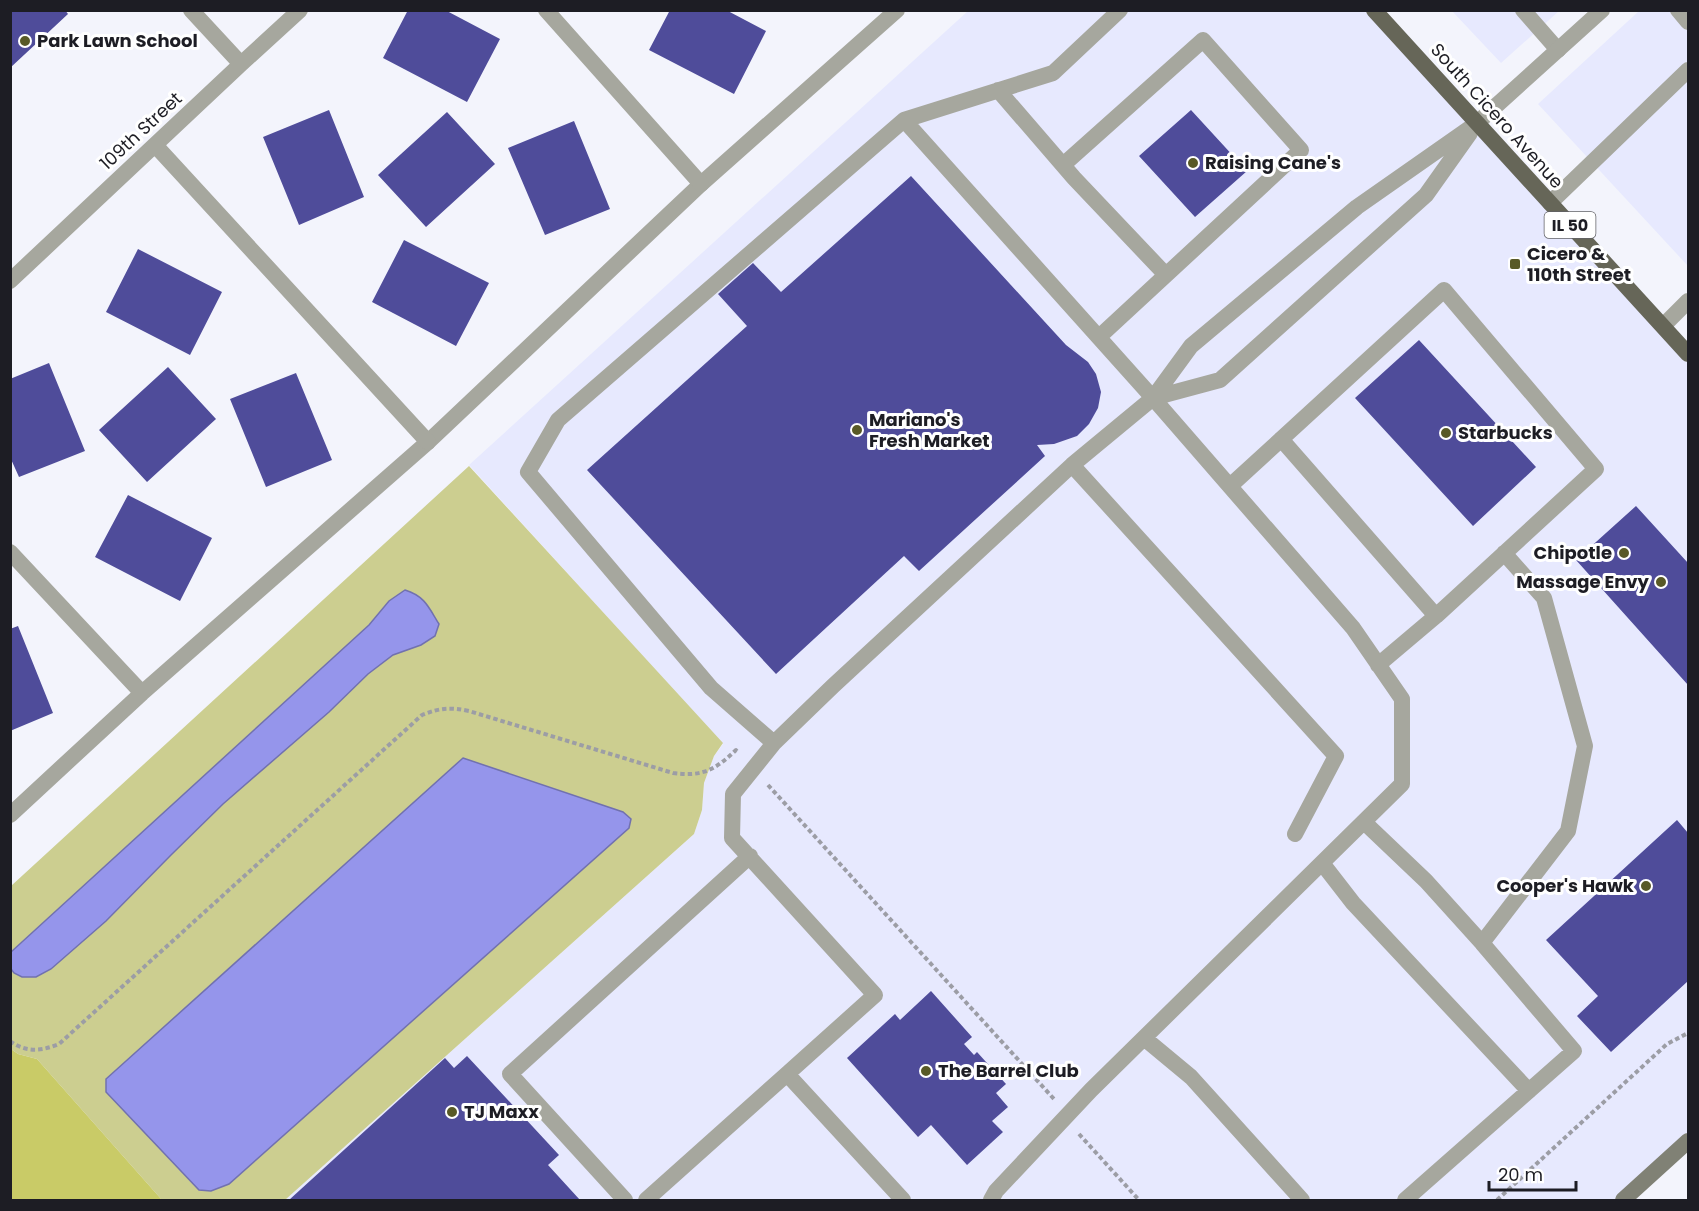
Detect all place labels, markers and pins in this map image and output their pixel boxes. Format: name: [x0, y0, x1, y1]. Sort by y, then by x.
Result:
place label: Park Lawn School: [37, 28, 198, 53]
marker: Park Lawn School: [18, 34, 32, 48]
place label: Raising Cane's: [1205, 150, 1341, 175]
marker: Raising Cane's: [1186, 156, 1200, 170]
place label: Cicero & 110th Street: [1527, 241, 1631, 287]
marker: Cicero & 110th Street: [1508, 257, 1522, 271]
place label: Mariano's Fresh Market: [869, 407, 990, 453]
place label: Starbucks: [1458, 420, 1553, 445]
marker: Mariano's Fresh Market: [850, 423, 864, 437]
marker: Starbucks: [1439, 426, 1453, 440]
place label: Chipotle: [1533, 540, 1612, 565]
marker: Chipotle: [1617, 546, 1631, 560]
place label: Massage Envy: [1516, 569, 1650, 594]
marker: Massage Envy: [1654, 575, 1668, 589]
place label: Cooper's Hawk: [1496, 873, 1635, 898]
marker: Cooper's Hawk: [1639, 879, 1653, 893]
place label: The Barrel Club: [938, 1058, 1079, 1083]
marker: The Barrel Club: [919, 1064, 933, 1078]
place label: TJ Maxx: [464, 1099, 539, 1124]
marker: TJ Maxx: [445, 1105, 459, 1119]

